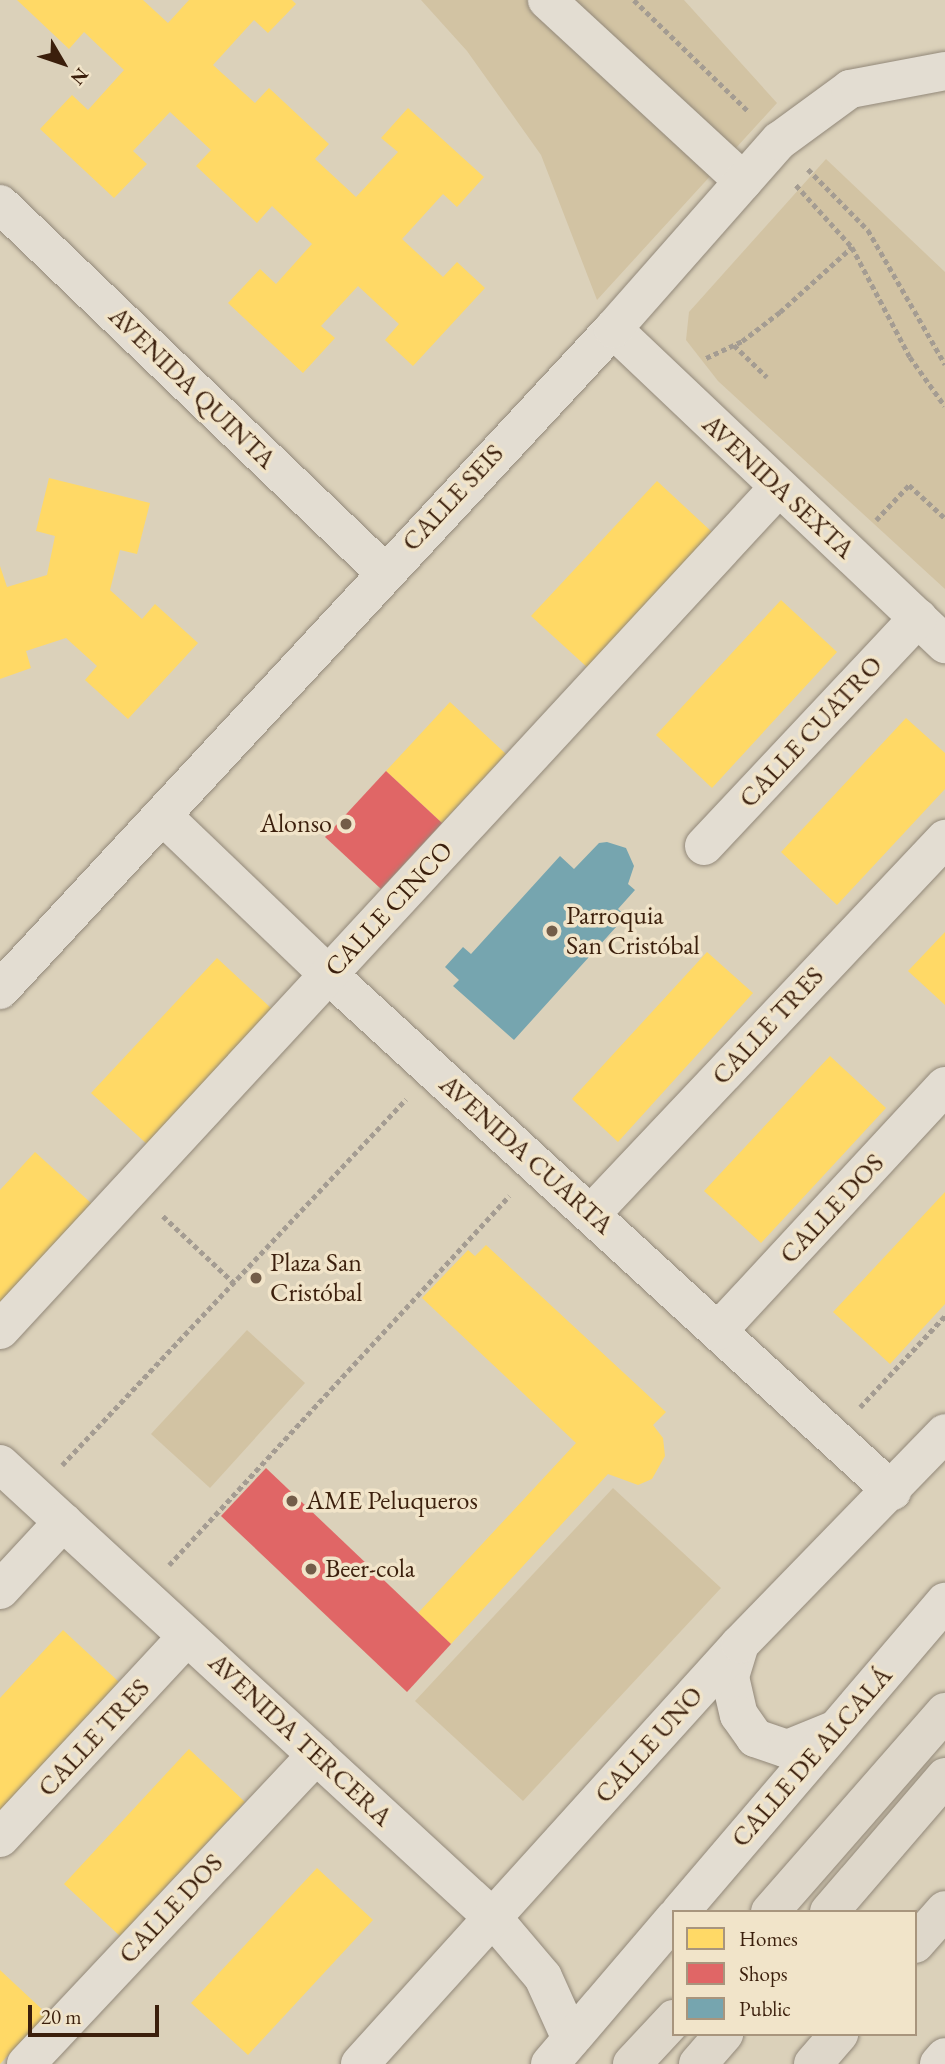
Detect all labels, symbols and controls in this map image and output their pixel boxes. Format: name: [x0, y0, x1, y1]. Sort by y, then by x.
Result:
north arrow: [28, 28, 98, 98]
text: N: [65, 63, 94, 90]
street label: AVENIDA QUINTA: [102, 301, 282, 475]
street label: AVENIDA SEXTA: [696, 409, 860, 565]
street label: CALLE SEIS: [396, 438, 510, 558]
street label: CALLE CUATRO: [733, 650, 889, 814]
place label: Alonso: [260, 808, 332, 840]
marker: Alonso: [338, 816, 354, 832]
street label: CALLE CINCO: [319, 835, 459, 983]
place label: Parroquia San Cristóbal: [566, 900, 700, 962]
marker: Parroquia San Cristóbal: [544, 923, 560, 939]
street label: CALLE TRES: [706, 961, 830, 1091]
street label: AVENIDA CUARTA: [433, 1069, 619, 1241]
street label: CALLE DOS: [773, 1148, 891, 1270]
place label: Plaza San Cristóbal: [270, 1247, 362, 1308]
marker: Plaza San Cristóbal: [248, 1270, 264, 1286]
place label: AME Peluqueros: [306, 1485, 478, 1517]
marker: AME Peluqueros: [284, 1493, 300, 1509]
place label: Beer-cola: [325, 1553, 415, 1585]
marker: Beer-cola: [303, 1561, 319, 1577]
street label: AVENIDA TERCERA: [202, 1647, 398, 1833]
street label: CALLE DE ALCALÁ: [725, 1660, 899, 1854]
street label: CALLE TRES: [32, 1673, 156, 1803]
street label: CALLE UNO: [588, 1680, 710, 1810]
street label: CALLE DOS: [112, 1848, 230, 1970]
legend: [672, 1910, 917, 2036]
text: Homes: [739, 1925, 798, 1952]
text: Shops: [739, 1960, 788, 1987]
scale bar: [32, 1990, 163, 2034]
text: Public: [739, 1995, 791, 2022]
text: 20 m: [41, 2003, 82, 2030]

